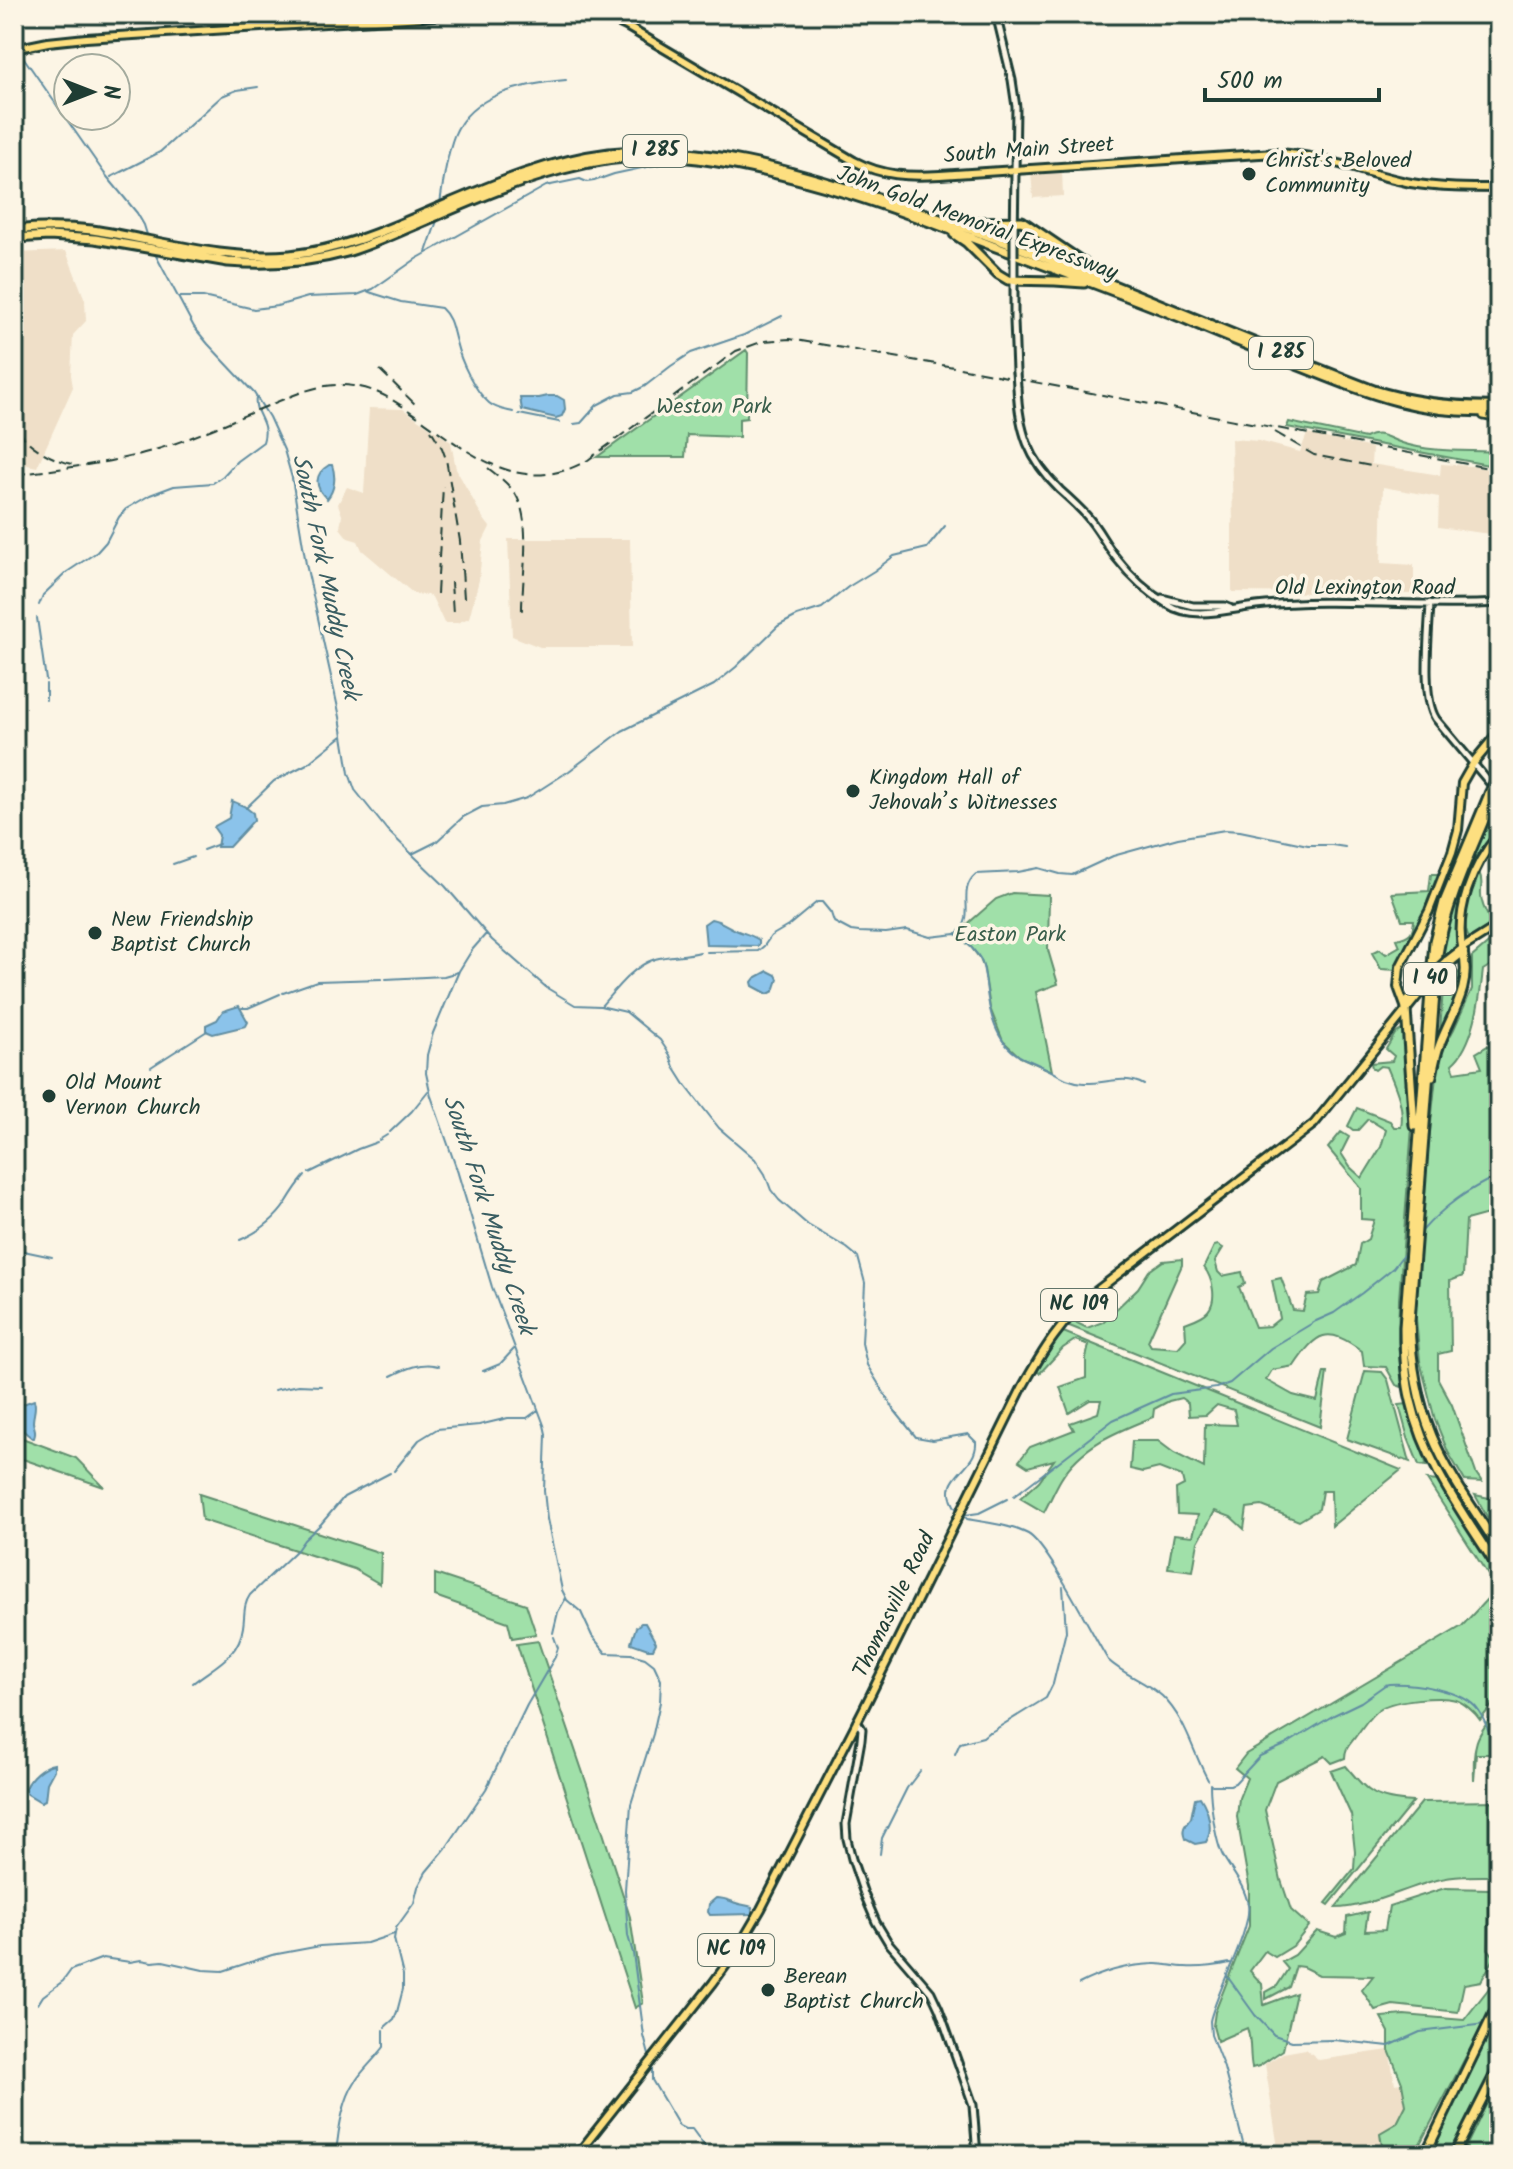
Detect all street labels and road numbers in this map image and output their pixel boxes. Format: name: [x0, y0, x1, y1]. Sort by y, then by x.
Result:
street label: South Main Street: [943, 128, 1116, 174]
road number: I 285: [623, 135, 687, 167]
street label: John Gold Memorial Expressway: [831, 157, 1123, 291]
road number: I 285: [1249, 337, 1313, 369]
street label: Old Lexington Road: [1275, 571, 1456, 606]
road number: I 40: [1404, 963, 1456, 995]
road number: NC 109: [1041, 1289, 1117, 1321]
street label: Thomasville Road: [844, 1525, 946, 1684]
road number: NC 109: [698, 1934, 774, 1966]

